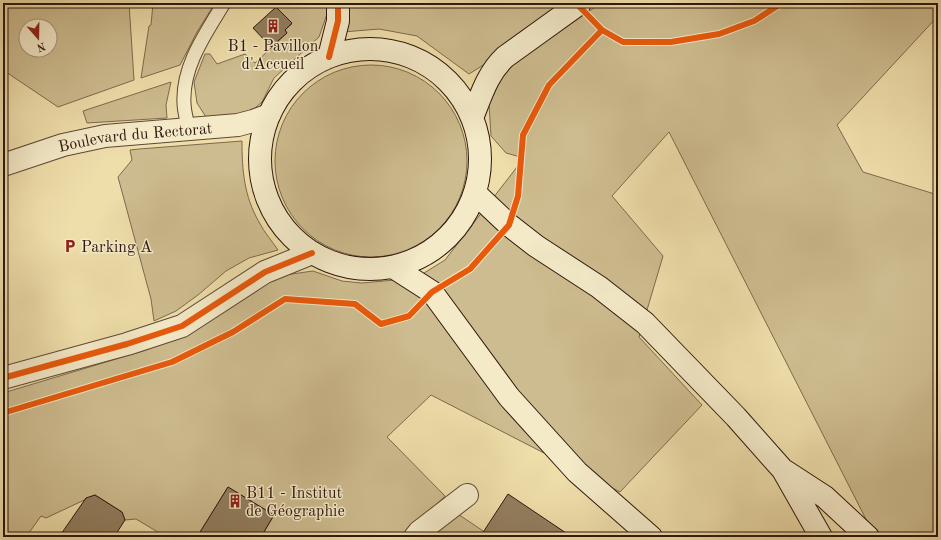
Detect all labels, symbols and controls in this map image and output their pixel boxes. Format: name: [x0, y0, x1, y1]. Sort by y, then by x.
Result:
north arrow: [18, 18, 58, 58]
building icon: B1 - Pavillon d'Accueil: [265, 18, 281, 34]
text: N: [35, 39, 47, 53]
place label: B1 - Pavillon d'Accueil: [228, 39, 319, 73]
street label: Boulevard du Rectorat: [57, 121, 213, 156]
parking icon: Parking A: [62, 238, 78, 254]
place label: Parking A: [81, 240, 152, 256]
place label: B11 - Institut de Géographie: [246, 486, 345, 520]
building icon: B11 - Institut de Géographie: [227, 493, 243, 509]

